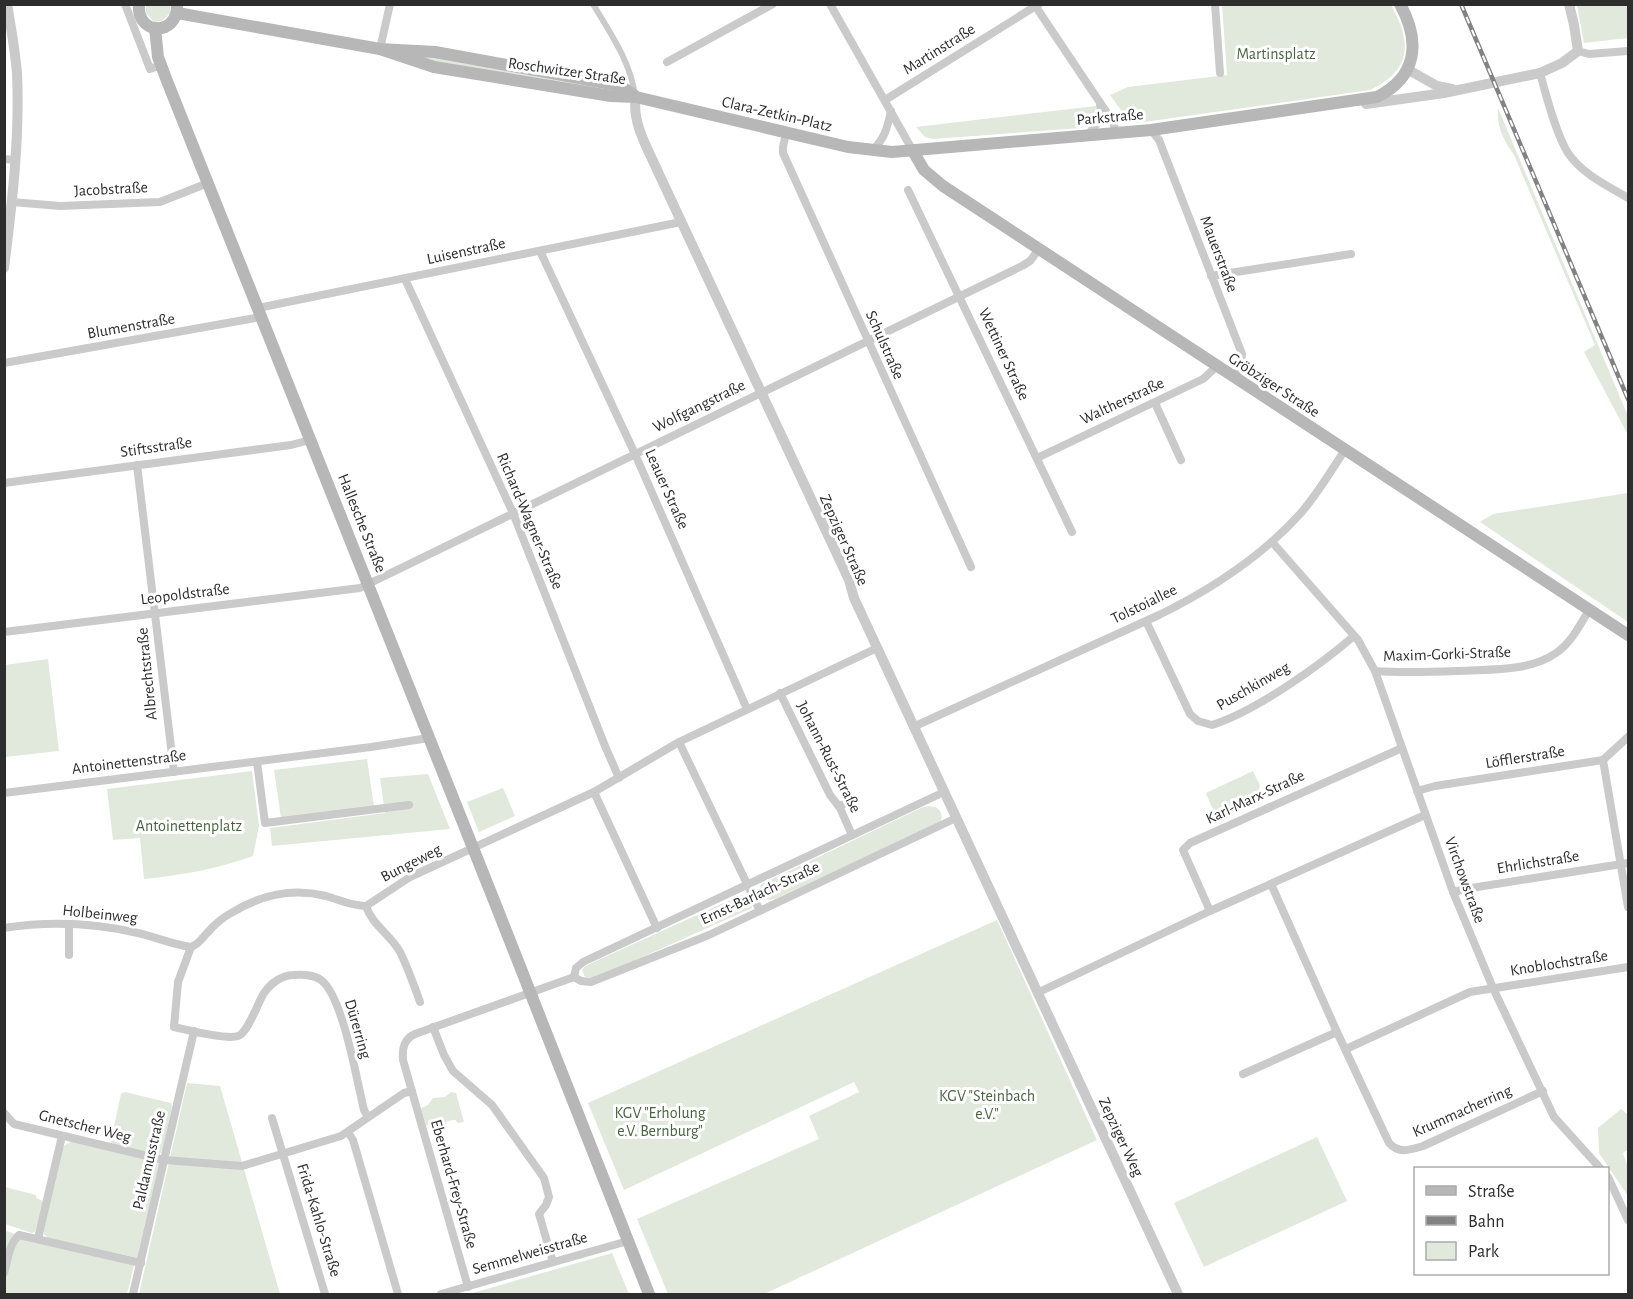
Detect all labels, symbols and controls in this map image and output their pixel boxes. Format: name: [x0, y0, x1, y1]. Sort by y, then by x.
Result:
street label: Martinstraße: [900, 21, 978, 77]
park label: Martinsplatz: [1236, 46, 1316, 62]
street label: Roschwitzer Straße: [507, 55, 627, 87]
street label: Clara-Zetkin-Platz: [720, 94, 834, 135]
street label: Parkstraße: [1076, 106, 1144, 128]
street label: Jacobstraße: [74, 179, 148, 199]
street label: Mauerstraße: [1197, 214, 1241, 294]
street label: Luisenstraße: [425, 235, 507, 267]
street label: Wettiner Straße: [976, 305, 1032, 403]
street label: Schulstraße: [863, 308, 907, 382]
street label: Blumenstraße: [86, 310, 176, 342]
street label: Gröbziger Straße: [1226, 350, 1322, 420]
street label: Waltherstraße: [1078, 375, 1166, 427]
street label: Wolfgangstraße: [650, 377, 748, 435]
street label: Stiftsstraße: [119, 434, 193, 460]
street label: Leauer Straße: [642, 447, 692, 531]
street label: Richard-Wagner-Straße: [494, 450, 566, 592]
street label: Hallesche Straße: [335, 471, 389, 575]
street label: Zepziger Straße: [817, 492, 871, 588]
street label: Leopoldstraße: [140, 581, 230, 607]
street label: Tolstoiallee: [1109, 581, 1179, 627]
street label: Albrechtstraße: [134, 627, 160, 721]
street label: Maxim-Gorki-Straße: [1383, 644, 1511, 664]
street label: Puschkinweg: [1214, 659, 1292, 713]
street label: Johann-Rust-Straße: [794, 699, 864, 815]
street label: Löfflerstraße: [1484, 743, 1566, 771]
street label: Antoinettenstraße: [71, 747, 187, 777]
street label: Karl-Marx-Straße: [1203, 767, 1307, 827]
park label: Antoinettenplatz: [136, 818, 243, 834]
street label: Virchowstraße: [1442, 835, 1488, 925]
street label: Bungeweg: [378, 841, 444, 885]
street label: Ehrlichstraße: [1496, 848, 1580, 876]
street label: Ernst-Barlach-Straße: [698, 858, 822, 928]
street label: Holbeinweg: [62, 902, 139, 926]
street label: Knoblochstraße: [1509, 947, 1609, 979]
street label: Dürerring: [342, 997, 374, 1061]
street label: Krummacherring: [1410, 1082, 1514, 1140]
park label: KGV "Steinbach e.V.": [939, 1088, 1035, 1122]
street label: Zepziger Weg: [1096, 1095, 1146, 1179]
park label: KGV "Erholung e.V. Bernburg": [614, 1105, 706, 1139]
street label: Gnetscher Weg: [37, 1107, 133, 1145]
street label: Paldamusstraße: [130, 1109, 168, 1211]
street label: Eberhard-Frey-Straße: [427, 1118, 480, 1251]
street label: Frida-Kahlo-Straße: [294, 1161, 344, 1279]
legend: [1414, 1167, 1609, 1275]
text: Straße: [1468, 1183, 1514, 1201]
text: Bahn: [1468, 1213, 1504, 1231]
street label: Semmelweisstraße: [471, 1229, 589, 1277]
text: Park: [1468, 1243, 1500, 1261]

